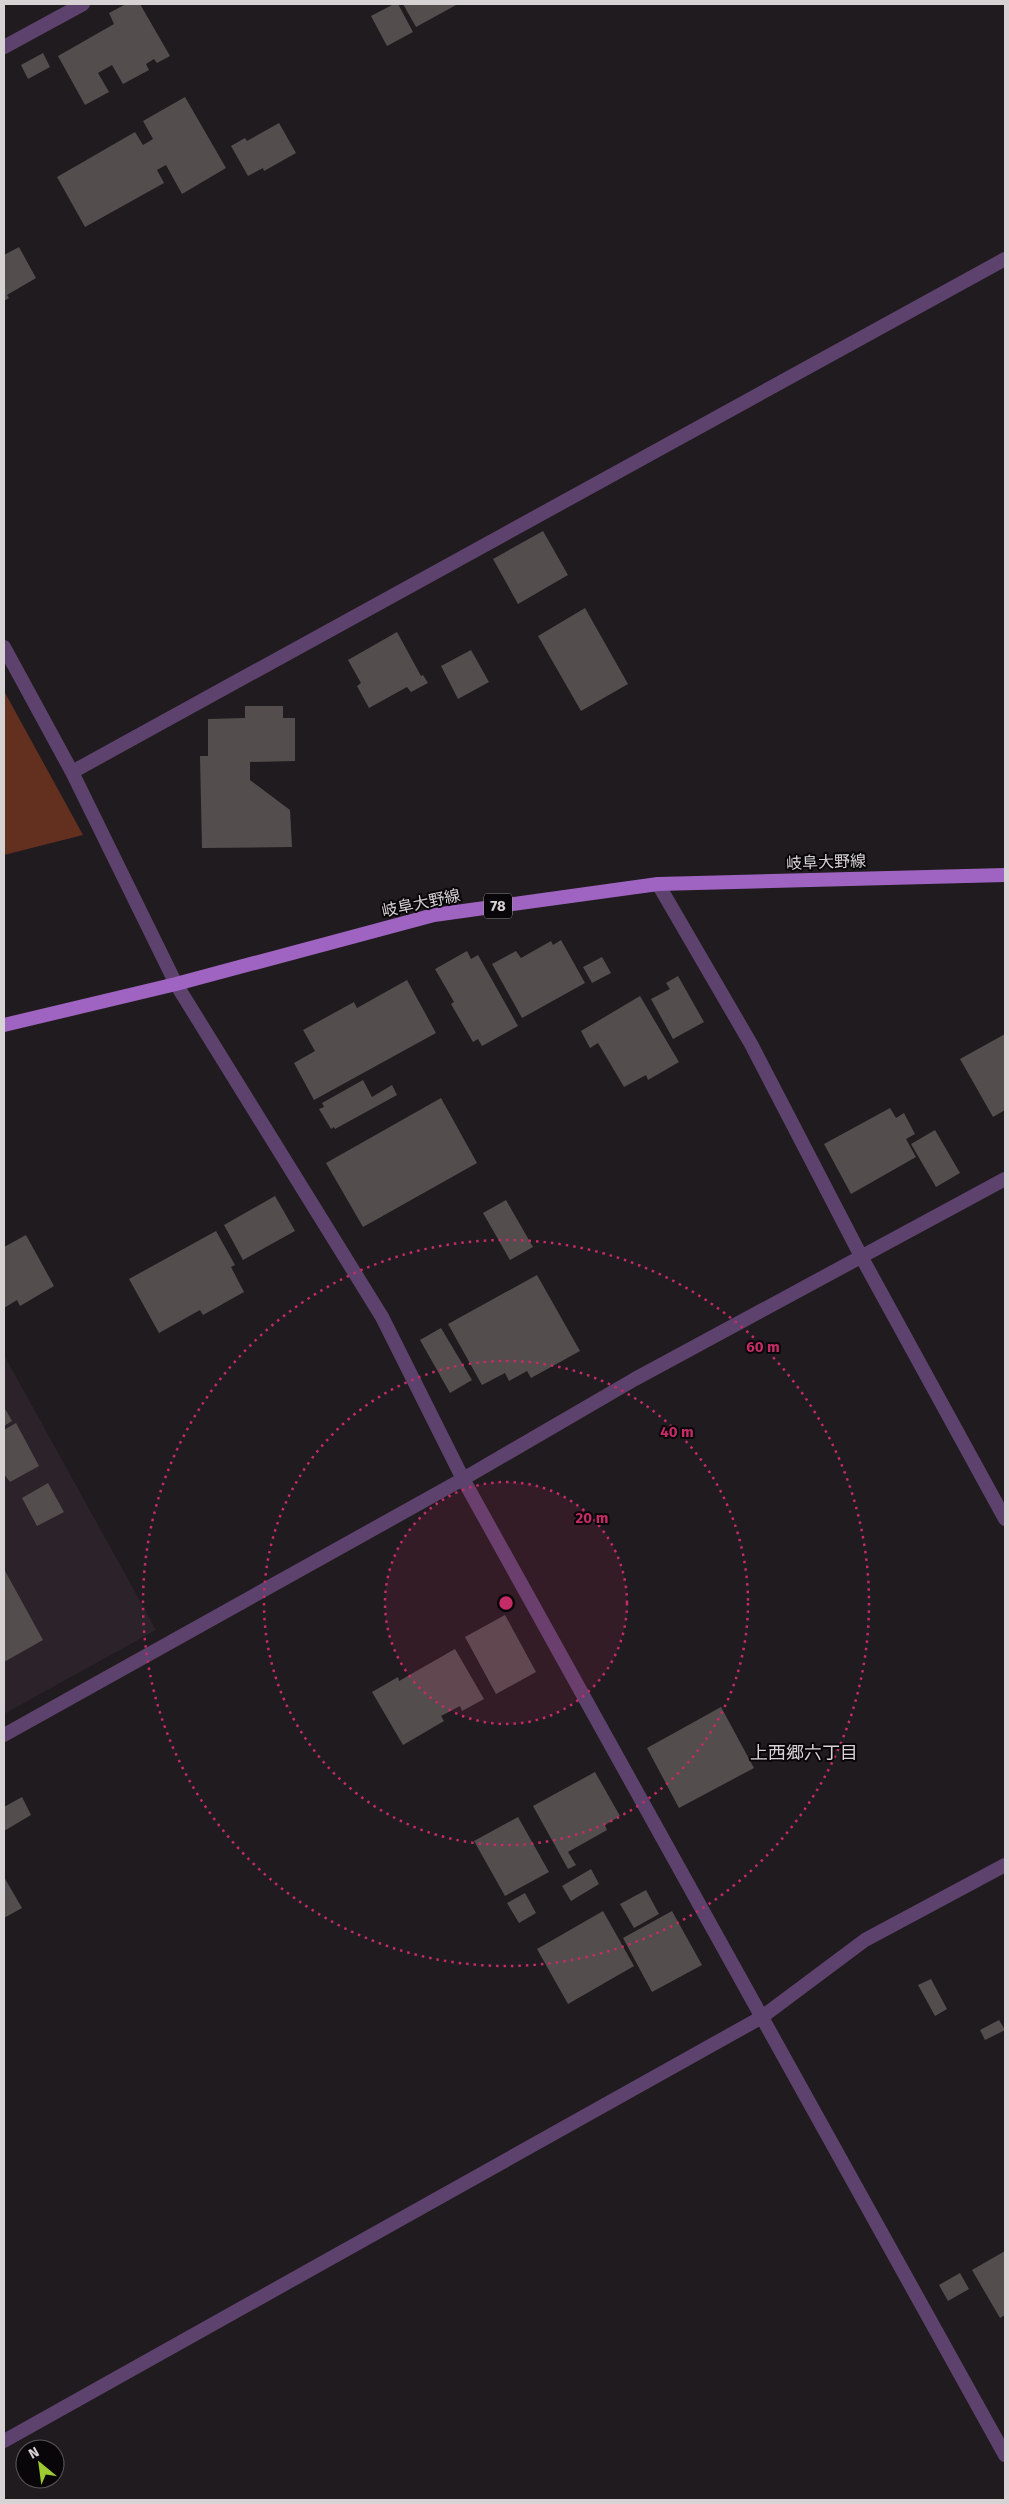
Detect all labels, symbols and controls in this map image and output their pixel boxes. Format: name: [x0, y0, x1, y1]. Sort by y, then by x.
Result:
street label: 岐阜大野線: [786, 851, 866, 873]
street label: 岐阜大野線: [380, 885, 462, 921]
road number: 78: [484, 894, 512, 918]
text: 60 m: [746, 1338, 780, 1356]
text: 40 m: [660, 1423, 694, 1441]
text: 20 m: [576, 1509, 608, 1527]
centre of rings: [497, 1594, 515, 1612]
district label: 上西郷六丁目: [750, 1742, 858, 1764]
north arrow: [15, 2439, 65, 2489]
text: N: [26, 2443, 42, 2463]

